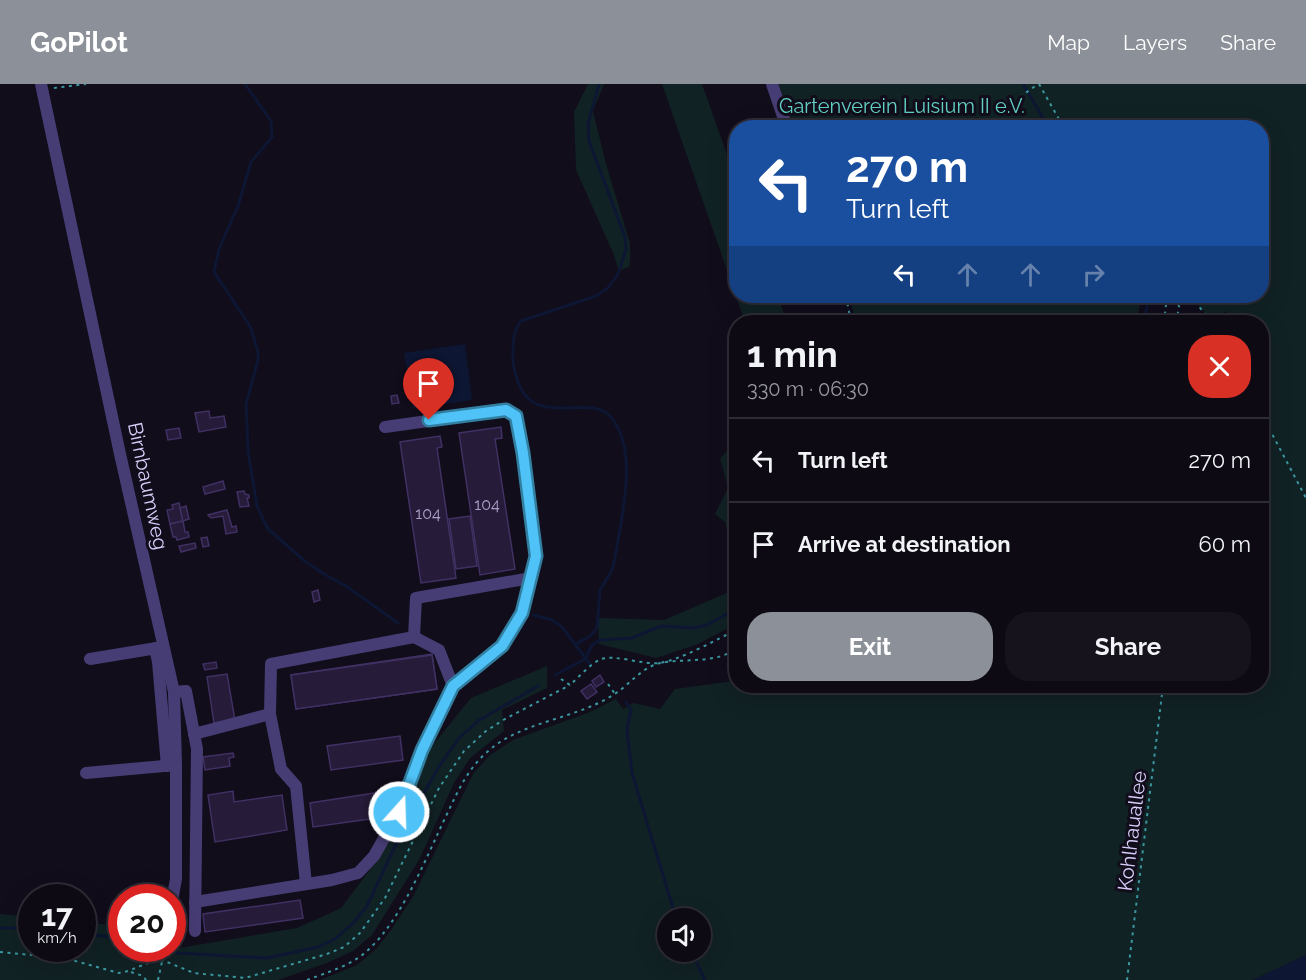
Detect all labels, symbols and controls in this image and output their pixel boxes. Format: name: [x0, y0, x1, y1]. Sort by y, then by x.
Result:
text: GoPilot: [30, 26, 128, 59]
text: Map: [1047, 30, 1090, 55]
text: Layers: [1123, 30, 1187, 55]
text: Share: [1220, 30, 1276, 55]
park label: Gartenverein Luisium II e.V.: [779, 94, 1025, 118]
text: 270 m: [846, 143, 968, 192]
icon: left: [747, 144, 825, 222]
text: Turn left: [846, 193, 949, 224]
icon: left: [888, 258, 921, 291]
icon: ahead: [951, 258, 984, 291]
icon: ahead: [1014, 258, 1047, 291]
icon: right: [1077, 258, 1110, 291]
text: 1 min: [747, 333, 838, 375]
button: close: [1188, 335, 1251, 398]
pin: [403, 358, 454, 420]
icon: arrive: [412, 367, 445, 400]
text: 330 m · 06:30: [747, 377, 869, 401]
street label: Birnbaumweg: [123, 420, 173, 552]
icon: left: [747, 444, 780, 477]
text: Turn left: [798, 447, 888, 473]
text: 270 m: [1189, 447, 1251, 473]
house number: 104: [474, 495, 500, 514]
house number: 104: [415, 504, 441, 523]
icon: arrive: [747, 528, 780, 561]
text: Arrive at destination: [798, 531, 1011, 557]
text: 60 m: [1198, 531, 1251, 557]
button: Exit: [747, 612, 993, 681]
button: Share: [1005, 612, 1251, 681]
street label: Kohlhauallee: [1113, 769, 1151, 892]
position arrow: [367, 780, 431, 844]
speed limit sign: 20: [108, 884, 186, 962]
text: 17: [41, 898, 73, 933]
map controls: [657, 908, 711, 962]
button: sound: [657, 908, 711, 962]
text: km/h: [37, 929, 77, 947]

